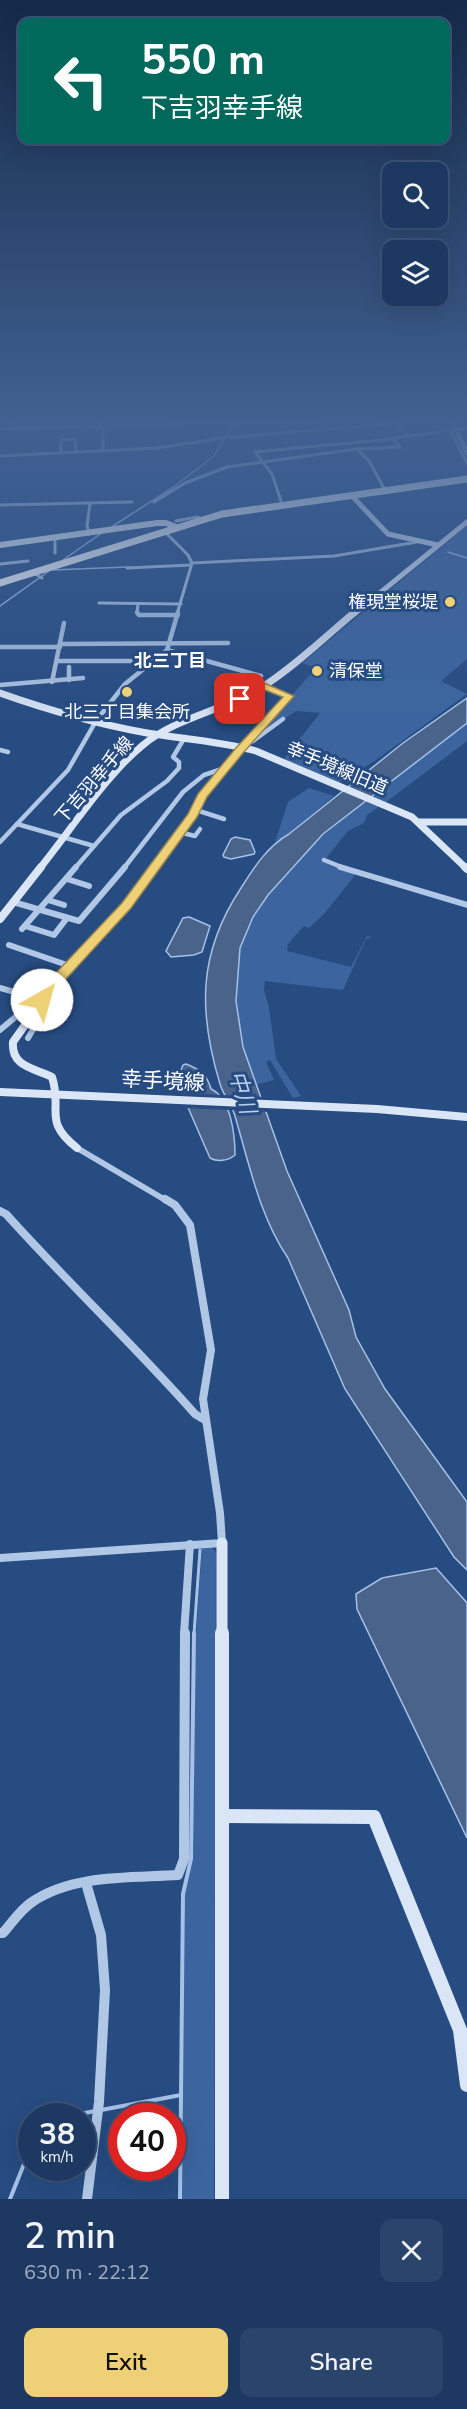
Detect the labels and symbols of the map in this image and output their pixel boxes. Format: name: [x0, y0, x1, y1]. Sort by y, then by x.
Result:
place label: 権現堂桜堤: [348, 590, 438, 614]
marker: 権現堂桜堤: [443, 595, 457, 609]
district label: 北三丁目: [134, 649, 206, 673]
place label: 清保堂: [329, 659, 383, 683]
marker: 清保堂: [310, 664, 324, 678]
pin: [214, 673, 265, 724]
marker: 北三丁目集会所: [120, 685, 134, 699]
place label: 北三丁目集会所: [64, 700, 190, 724]
street label: 下吉羽幸手線: [50, 731, 138, 829]
street label: 幸手境線旧道: [283, 736, 391, 800]
position arrow: [10, 968, 74, 1032]
street label: 幸手境線: [120, 1065, 206, 1097]
water label: 中川: [221, 1067, 263, 1120]
speed limit sign: 40: [108, 2103, 186, 2181]

